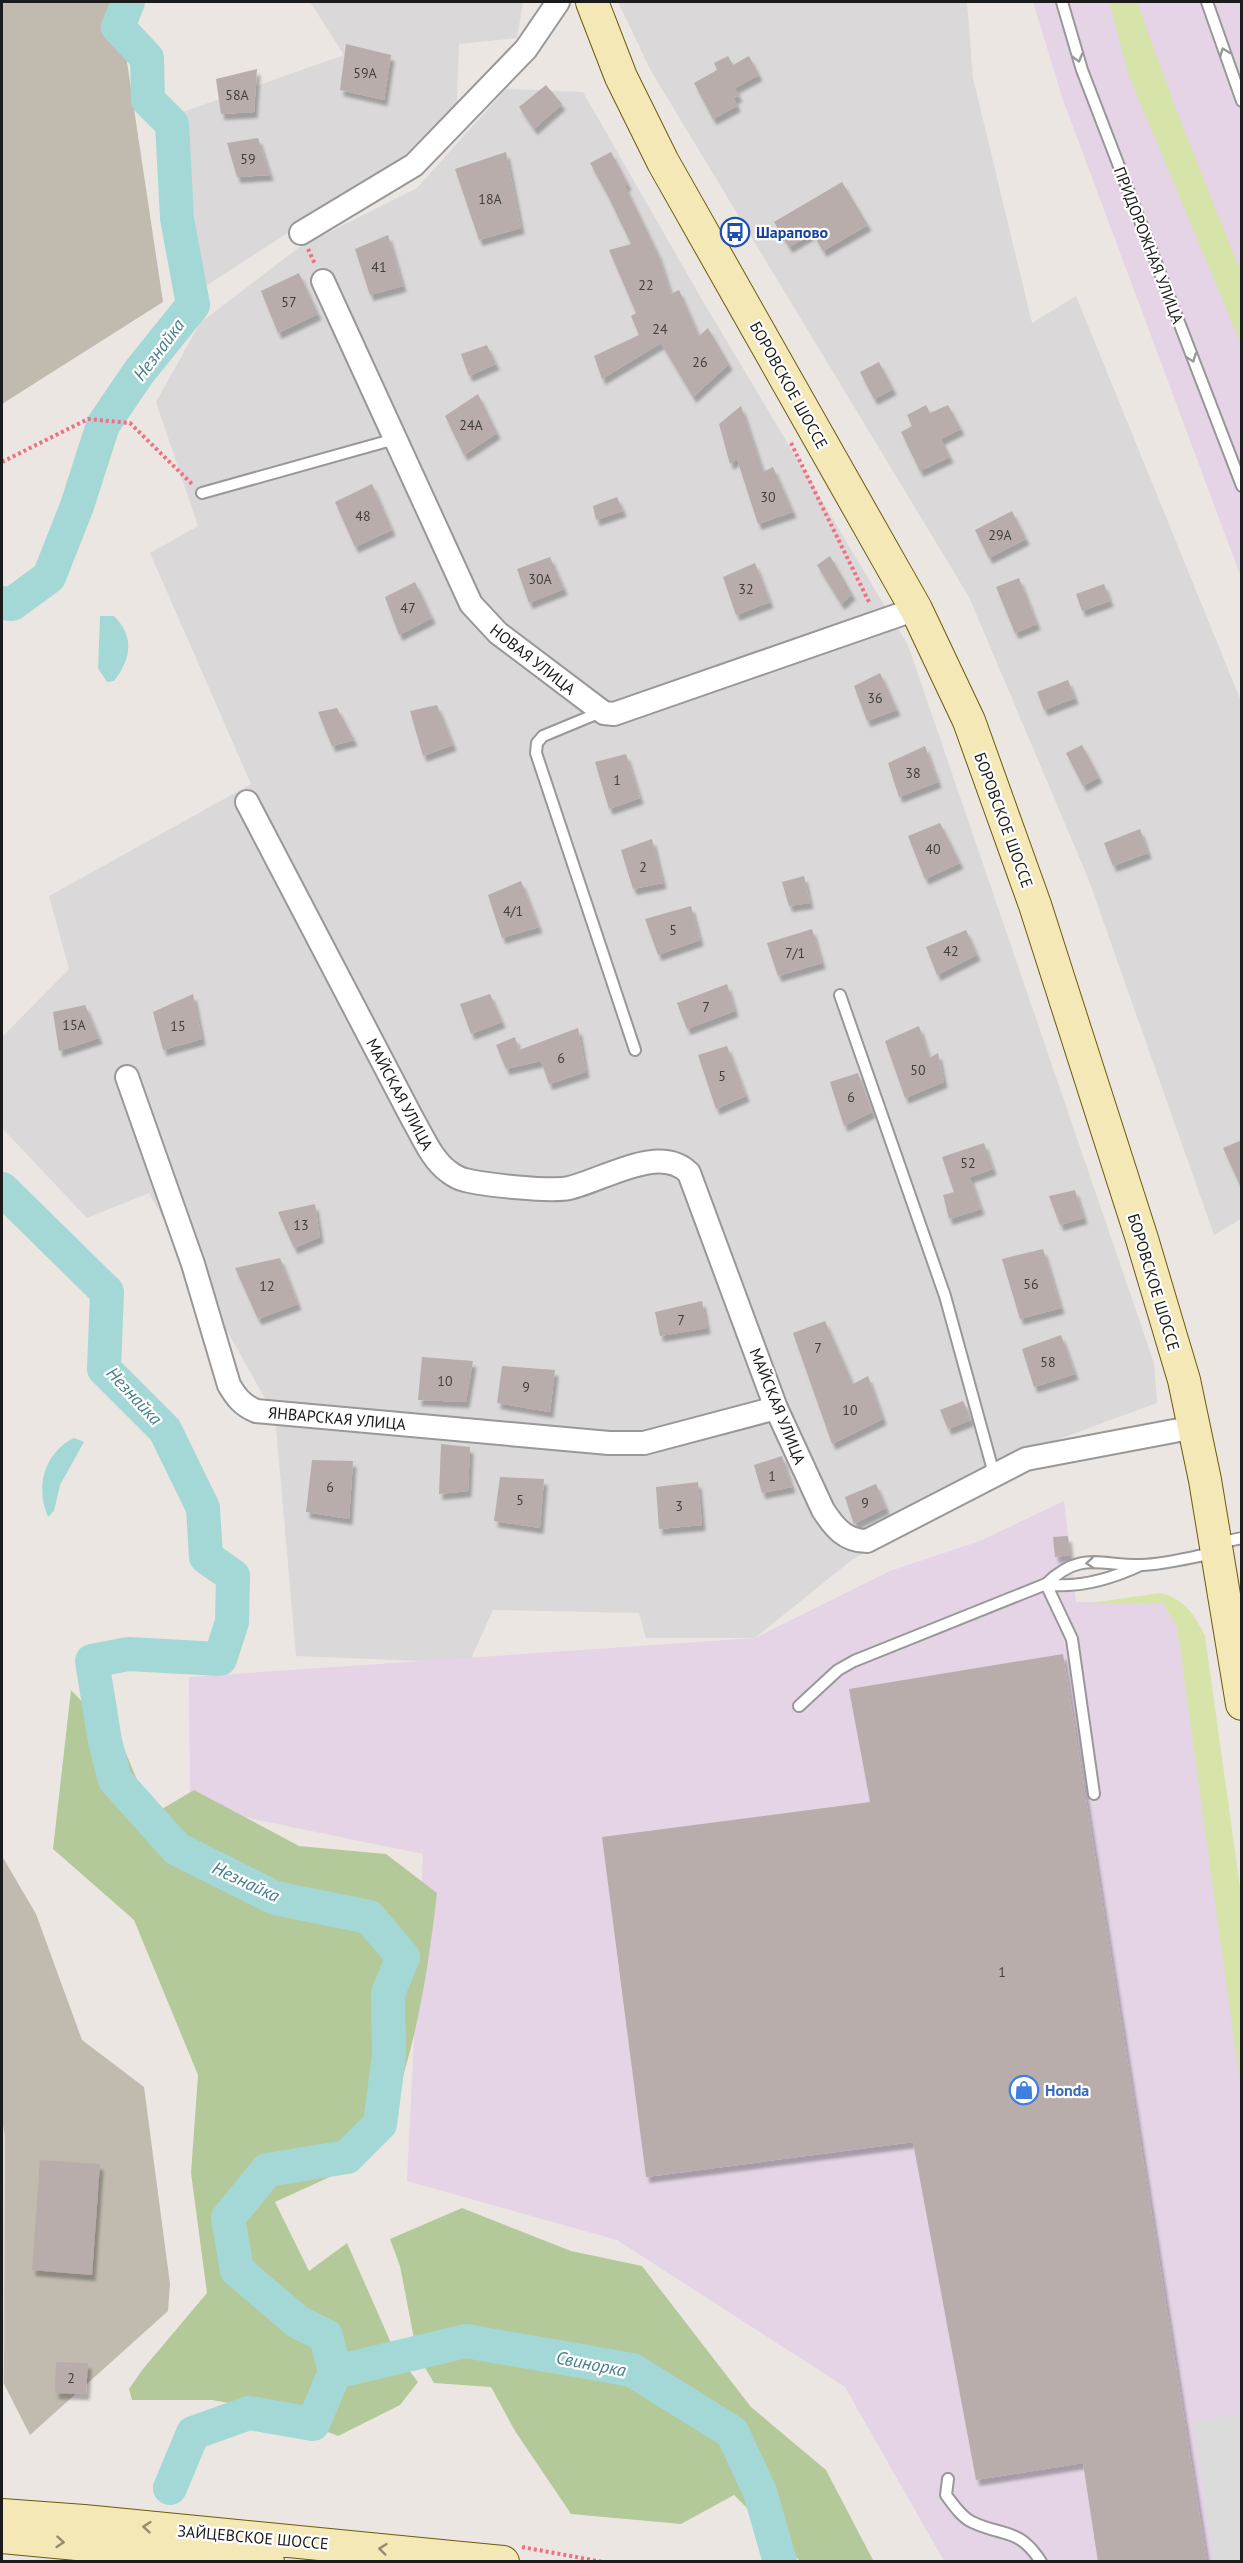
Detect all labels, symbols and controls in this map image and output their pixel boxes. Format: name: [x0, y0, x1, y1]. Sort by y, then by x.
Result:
one-way arrow: [1218, 47, 1231, 58]
one-way arrow: [1071, 53, 1084, 63]
house number: 59А: [353, 64, 378, 82]
house number: 58А: [225, 86, 250, 104]
house number: 59: [240, 150, 256, 168]
street label: ПРИДОРОЖНАЯ УЛИЦА: [1110, 164, 1188, 327]
house number: 18А: [478, 190, 503, 208]
bus stop icon: Шарапово: [719, 216, 751, 248]
place label: Шарапово: [756, 222, 828, 242]
house number: 41: [371, 258, 387, 276]
house number: 22: [638, 276, 654, 294]
house number: 57: [281, 293, 297, 311]
water label: Незнайка: [128, 314, 189, 385]
street label: БОРОВСКОЕ ШОССЕ: [746, 318, 832, 452]
house number: 24: [652, 320, 668, 338]
one-way arrow: [1185, 352, 1197, 363]
house number: 26: [692, 353, 708, 371]
house number: 24А: [459, 416, 484, 434]
house number: 30: [760, 488, 776, 506]
house number: 48: [355, 507, 371, 525]
house number: 29А: [988, 526, 1013, 544]
house number: 30А: [528, 570, 553, 588]
house number: 32: [738, 580, 754, 598]
house number: 47: [400, 599, 416, 617]
street label: НОВАЯ УЛИЦА: [486, 619, 580, 699]
house number: 36: [867, 689, 883, 707]
street label: БОРОВСКОЕ ШОССЕ: [970, 750, 1038, 890]
house number: 38: [905, 764, 921, 782]
house number: 1: [613, 771, 621, 789]
house number: 40: [925, 840, 941, 858]
house number: 2: [639, 858, 647, 876]
house number: 4/1: [503, 902, 523, 920]
house number: 5: [669, 921, 677, 939]
house number: 42: [943, 942, 959, 960]
house number: 7/1: [785, 944, 805, 962]
house number: 7: [702, 998, 710, 1016]
house number: 15А: [62, 1016, 87, 1034]
house number: 15: [170, 1017, 186, 1035]
street label: МАЙСКАЯ УЛИЦА: [362, 1035, 438, 1154]
house number: 6: [557, 1049, 565, 1067]
house number: 50: [910, 1061, 926, 1079]
house number: 5: [718, 1067, 726, 1085]
house number: 6: [847, 1088, 855, 1106]
house number: 52: [960, 1154, 976, 1172]
street label: БОРОВСКОЕ ШОССЕ: [1124, 1211, 1184, 1353]
house number: 13: [293, 1216, 309, 1234]
house number: 56: [1023, 1275, 1039, 1293]
house number: 12: [259, 1277, 275, 1295]
house number: 7: [677, 1311, 685, 1329]
house number: 7: [814, 1339, 822, 1357]
street label: МАЙСКАЯ УЛИЦА: [746, 1345, 811, 1468]
house number: 58: [1040, 1353, 1056, 1371]
water label: Незнайка: [102, 1362, 167, 1430]
house number: 10: [437, 1372, 453, 1390]
house number: 9: [522, 1378, 530, 1396]
house number: 10: [842, 1401, 858, 1419]
street label: ЯНВАРСКАЯ УЛИЦА: [267, 1402, 407, 1434]
house number: 1: [768, 1467, 776, 1485]
house number: 6: [326, 1478, 334, 1496]
house number: 5: [516, 1491, 524, 1509]
house number: 9: [861, 1494, 869, 1512]
house number: 3: [675, 1497, 683, 1515]
one-way arrow: [1085, 1556, 1095, 1569]
water label: Незнайка: [209, 1856, 284, 1907]
house number: 1: [998, 1963, 1006, 1981]
shop icon: Honda: [1008, 2074, 1040, 2106]
place label: Honda: [1045, 2080, 1089, 2100]
water label: Свинорка: [554, 2345, 628, 2382]
house number: 2: [67, 2369, 75, 2387]
street label: ЗАЙЦЕВСКОЕ ШОССЕ: [177, 2520, 329, 2554]
one-way arrow: [142, 2521, 151, 2534]
one-way arrow: [55, 2535, 64, 2548]
one-way arrow: [378, 2543, 387, 2556]

